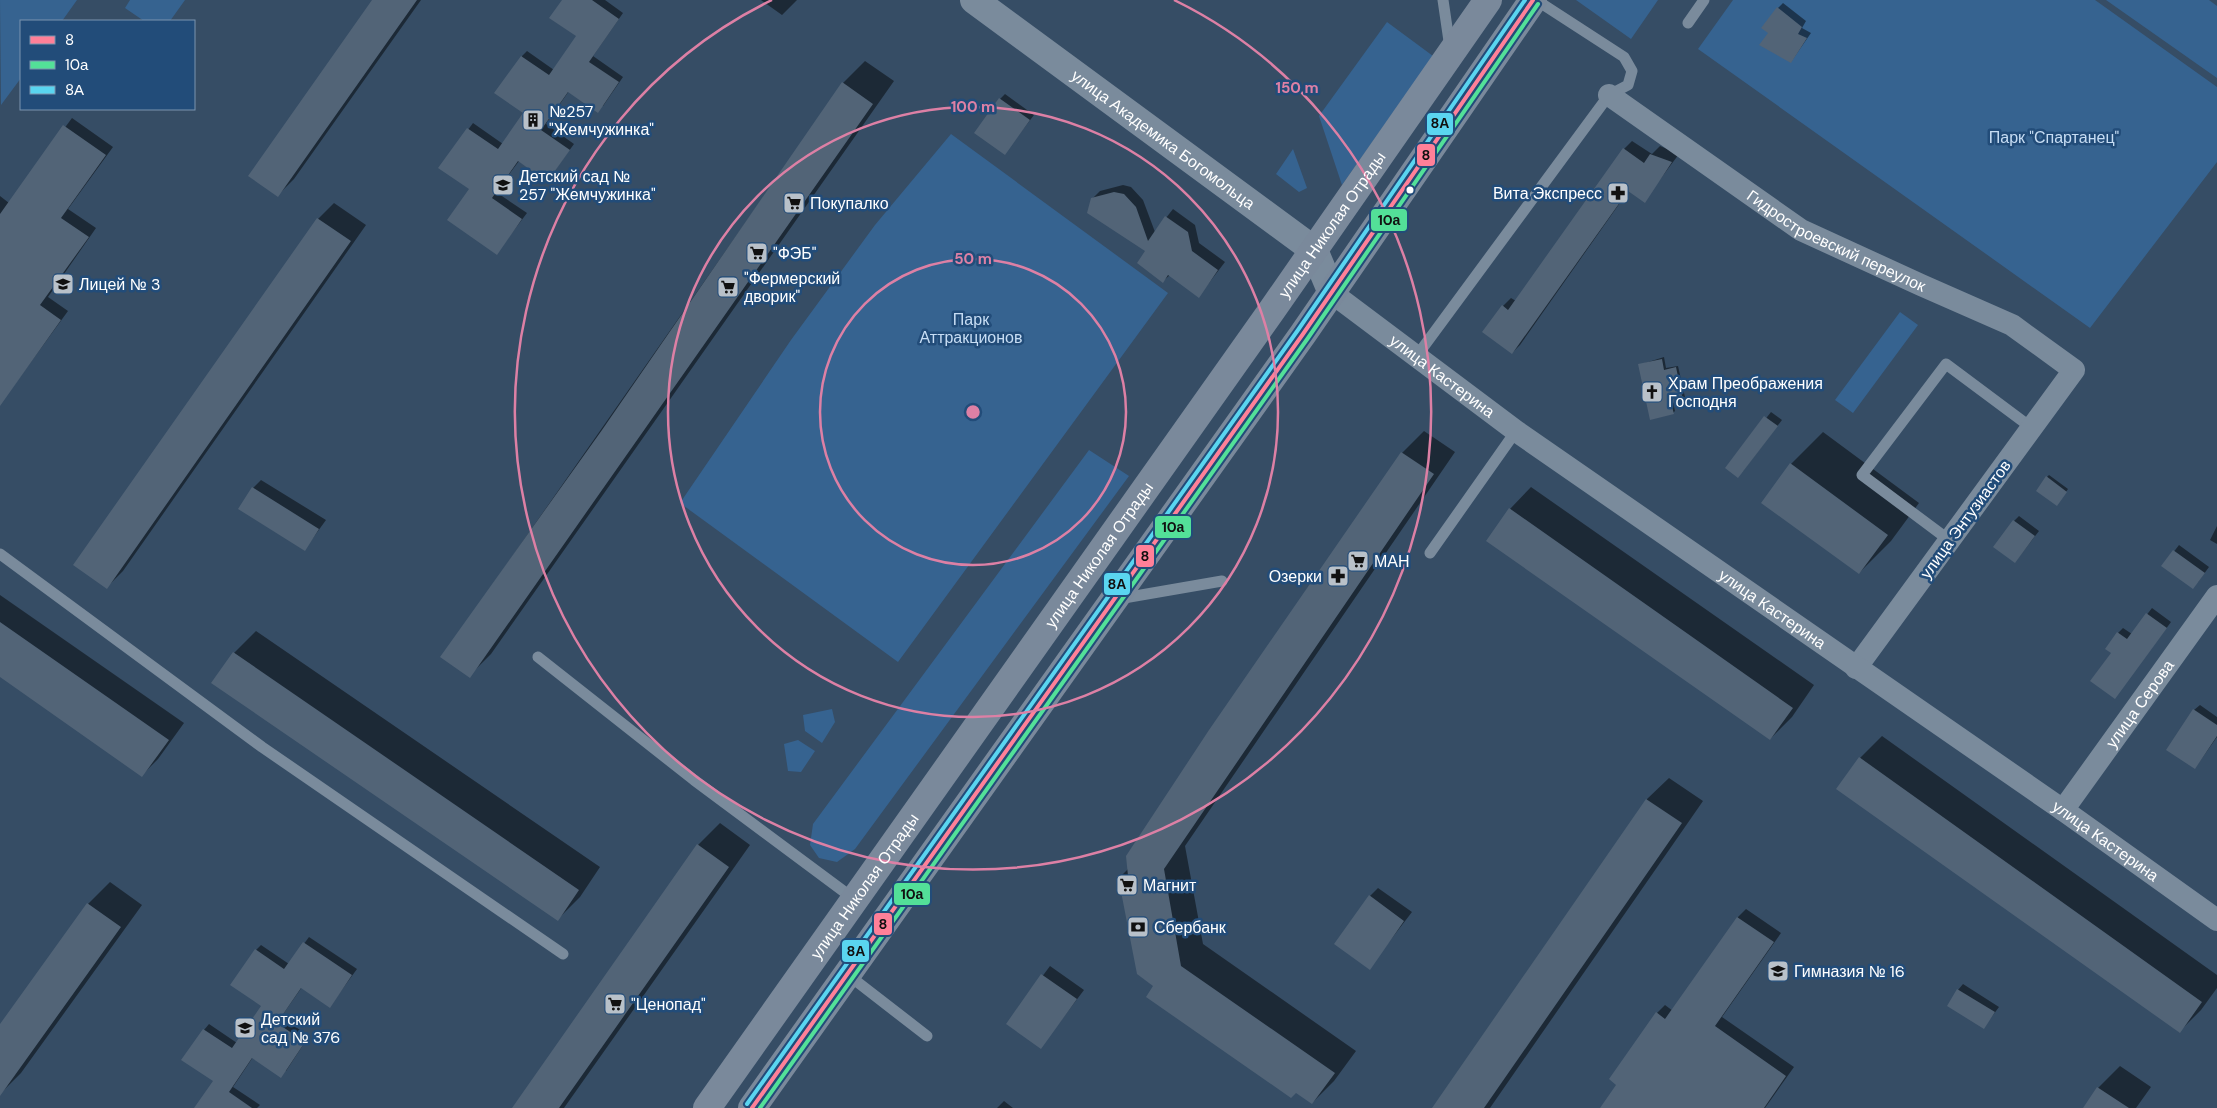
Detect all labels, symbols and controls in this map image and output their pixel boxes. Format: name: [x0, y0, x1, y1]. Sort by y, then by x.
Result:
legend: [20, 20, 195, 110]
text: 8: [65, 30, 74, 50]
text: 10а: [65, 55, 89, 75]
street label: улица Академика Богомольца: [1067, 65, 1259, 214]
text: 150 m: [1276, 78, 1319, 98]
text: 8А: [65, 80, 84, 100]
text: 100 m: [951, 97, 995, 117]
place label: №257 "Жемчужинка": [549, 101, 654, 140]
building icon: №257 "Жемчужинка": [521, 108, 545, 132]
line badge: 8А: [1426, 112, 1454, 136]
text: 8А: [1431, 114, 1449, 132]
park label: Парк "Спартанец": [1989, 127, 2120, 148]
line badge: 8: [1416, 143, 1436, 167]
text: 8: [1422, 146, 1431, 164]
street label: улица Николая Отрады: [1274, 147, 1390, 302]
place label: Детский сад № 257 "Жемчужинка": [519, 166, 656, 205]
school or university icon: Детский сад № 257 "Жемчужинка": [491, 173, 515, 197]
pharmacy icon: Вита Экспресс: [1606, 181, 1630, 205]
place label: Вита Экспресс: [1493, 183, 1602, 204]
unlabelled marker: [1405, 185, 1415, 195]
street label: Гидростроевский переулок: [1743, 185, 1930, 297]
supermarket icon: Покупалко: [782, 191, 806, 215]
place label: Покупалко: [810, 193, 889, 214]
line badge: 10а: [1370, 208, 1408, 232]
text: 10а: [1378, 211, 1401, 229]
supermarket icon: "ФЭБ": [745, 241, 769, 265]
place label: "ФЭБ": [773, 243, 817, 264]
text: 50 m: [954, 249, 992, 269]
place label: "Фермерский дворик": [744, 268, 840, 307]
school or university icon: Лицей № 3: [51, 272, 75, 296]
place label: Лицей № 3: [79, 274, 160, 295]
supermarket icon: "Фермерский дворик": [716, 275, 740, 299]
park label: Парк Аттракционов: [919, 309, 1023, 348]
street label: улица Кастерина: [1385, 330, 1499, 423]
place label: Храм Преображения Господня: [1668, 373, 1823, 412]
church icon: Храм Преображения Господня: [1640, 380, 1664, 404]
centre of rings: [964, 403, 982, 421]
street label: улица Энтузиастов: [1915, 456, 2016, 583]
street label: улица Николая Отрады: [1040, 478, 1158, 632]
line badge: 10а: [1154, 515, 1192, 539]
text: 10а: [1162, 518, 1185, 536]
line badge: 8: [1135, 544, 1155, 568]
text: 8: [1141, 547, 1150, 565]
supermarket icon: МАН: [1346, 549, 1370, 573]
place label: МАН: [1374, 551, 1410, 572]
pharmacy icon: Озерки: [1326, 564, 1350, 588]
street label: улица Кастерина: [1714, 565, 1830, 654]
place label: Озерки: [1269, 566, 1322, 587]
line badge: 8А: [1103, 572, 1131, 596]
text: 8А: [1108, 575, 1126, 593]
street label: улица Серова: [2101, 656, 2179, 752]
street label: улица Кастерина: [2048, 796, 2163, 886]
street label: улица Николая Отрады: [806, 809, 923, 963]
supermarket icon: Магнит: [1115, 873, 1139, 897]
place label: Магнит: [1143, 875, 1197, 896]
line badge: 10а: [893, 882, 931, 906]
text: 10а: [901, 885, 924, 903]
line badge: 8: [873, 912, 893, 936]
text: 8: [879, 915, 888, 933]
bank icon: Сбербанк: [1126, 915, 1150, 939]
place label: Сбербанк: [1154, 917, 1227, 938]
line badge: 8А: [841, 939, 870, 963]
text: 8А: [847, 942, 865, 960]
school or university icon: Гимназия № 16: [1766, 959, 1790, 983]
place label: Гимназия № 16: [1794, 961, 1905, 982]
supermarket icon: "Ценопад": [603, 992, 627, 1016]
place label: "Ценопад": [631, 994, 706, 1015]
place label: Детский сад № 376: [261, 1009, 340, 1048]
school or university icon: Детский сад № 376: [233, 1016, 257, 1040]

